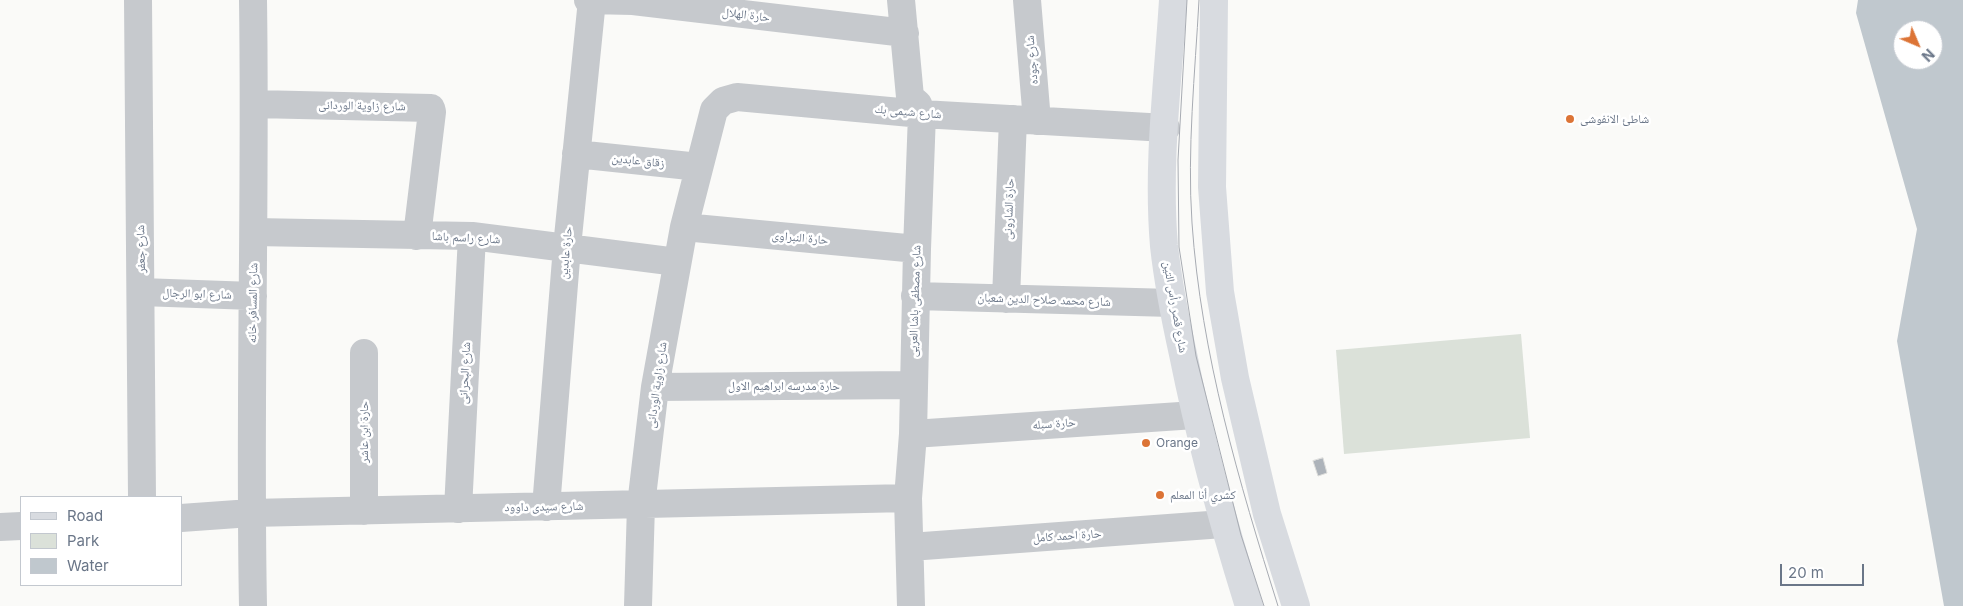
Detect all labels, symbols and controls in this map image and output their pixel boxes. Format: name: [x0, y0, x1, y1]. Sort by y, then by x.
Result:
street label: حارة الهلال: [721, 5, 771, 25]
north arrow: [1893, 20, 1943, 70]
street label: شارع جوده: [1023, 35, 1041, 85]
text: N: [1918, 45, 1938, 65]
street label: شارع زاوية الوردانى: [318, 98, 406, 114]
street label: شارع شيمى بك: [874, 102, 942, 122]
place label: شاطئ الانفوشى: [1580, 112, 1649, 126]
marker: شاطئ الانفوشى: [1564, 113, 1576, 125]
street label: زقاق عابدين: [611, 151, 665, 171]
street label: حارة الشارونى: [1001, 178, 1017, 240]
street label: شارع جعفر: [133, 225, 149, 273]
street label: حارة عابدين: [557, 226, 575, 280]
street label: حارة النبراوى: [771, 228, 829, 248]
street label: شارع راسم باشا: [431, 229, 501, 247]
street label: شارع مصطفى باشا العربى: [906, 245, 924, 357]
street label: شارع قصر رأس التين: [1160, 260, 1190, 354]
street label: شارع المسافر خانه: [245, 263, 261, 343]
street label: شارع ابو الرجال: [162, 286, 232, 302]
street label: شارع محمد صلاح الدين شعبان: [977, 290, 1111, 310]
street label: شارع زاوية الوردانى: [644, 341, 670, 429]
street label: شارع البحرانى: [456, 342, 474, 404]
street label: حارة مدرسه ابراهيم الاول: [728, 379, 840, 393]
street label: حارة ابن عاشر: [357, 401, 371, 463]
street label: حارة سبله: [1032, 415, 1076, 433]
place label: Orange: [1156, 436, 1198, 450]
marker: Orange: [1140, 437, 1152, 449]
place label: كشري أنا المعلم: [1170, 488, 1236, 502]
marker: كشري أنا المعلم: [1154, 489, 1166, 501]
legend: [20, 496, 182, 586]
street label: شارع سيدى داوود: [504, 499, 584, 515]
text: Road: [67, 506, 103, 525]
street label: حارة احمد كامل: [1032, 526, 1102, 546]
text: Park: [67, 531, 99, 550]
scale bar: [1783, 554, 1867, 586]
text: Water: [67, 556, 109, 575]
text: 20 m: [1788, 563, 1824, 582]

